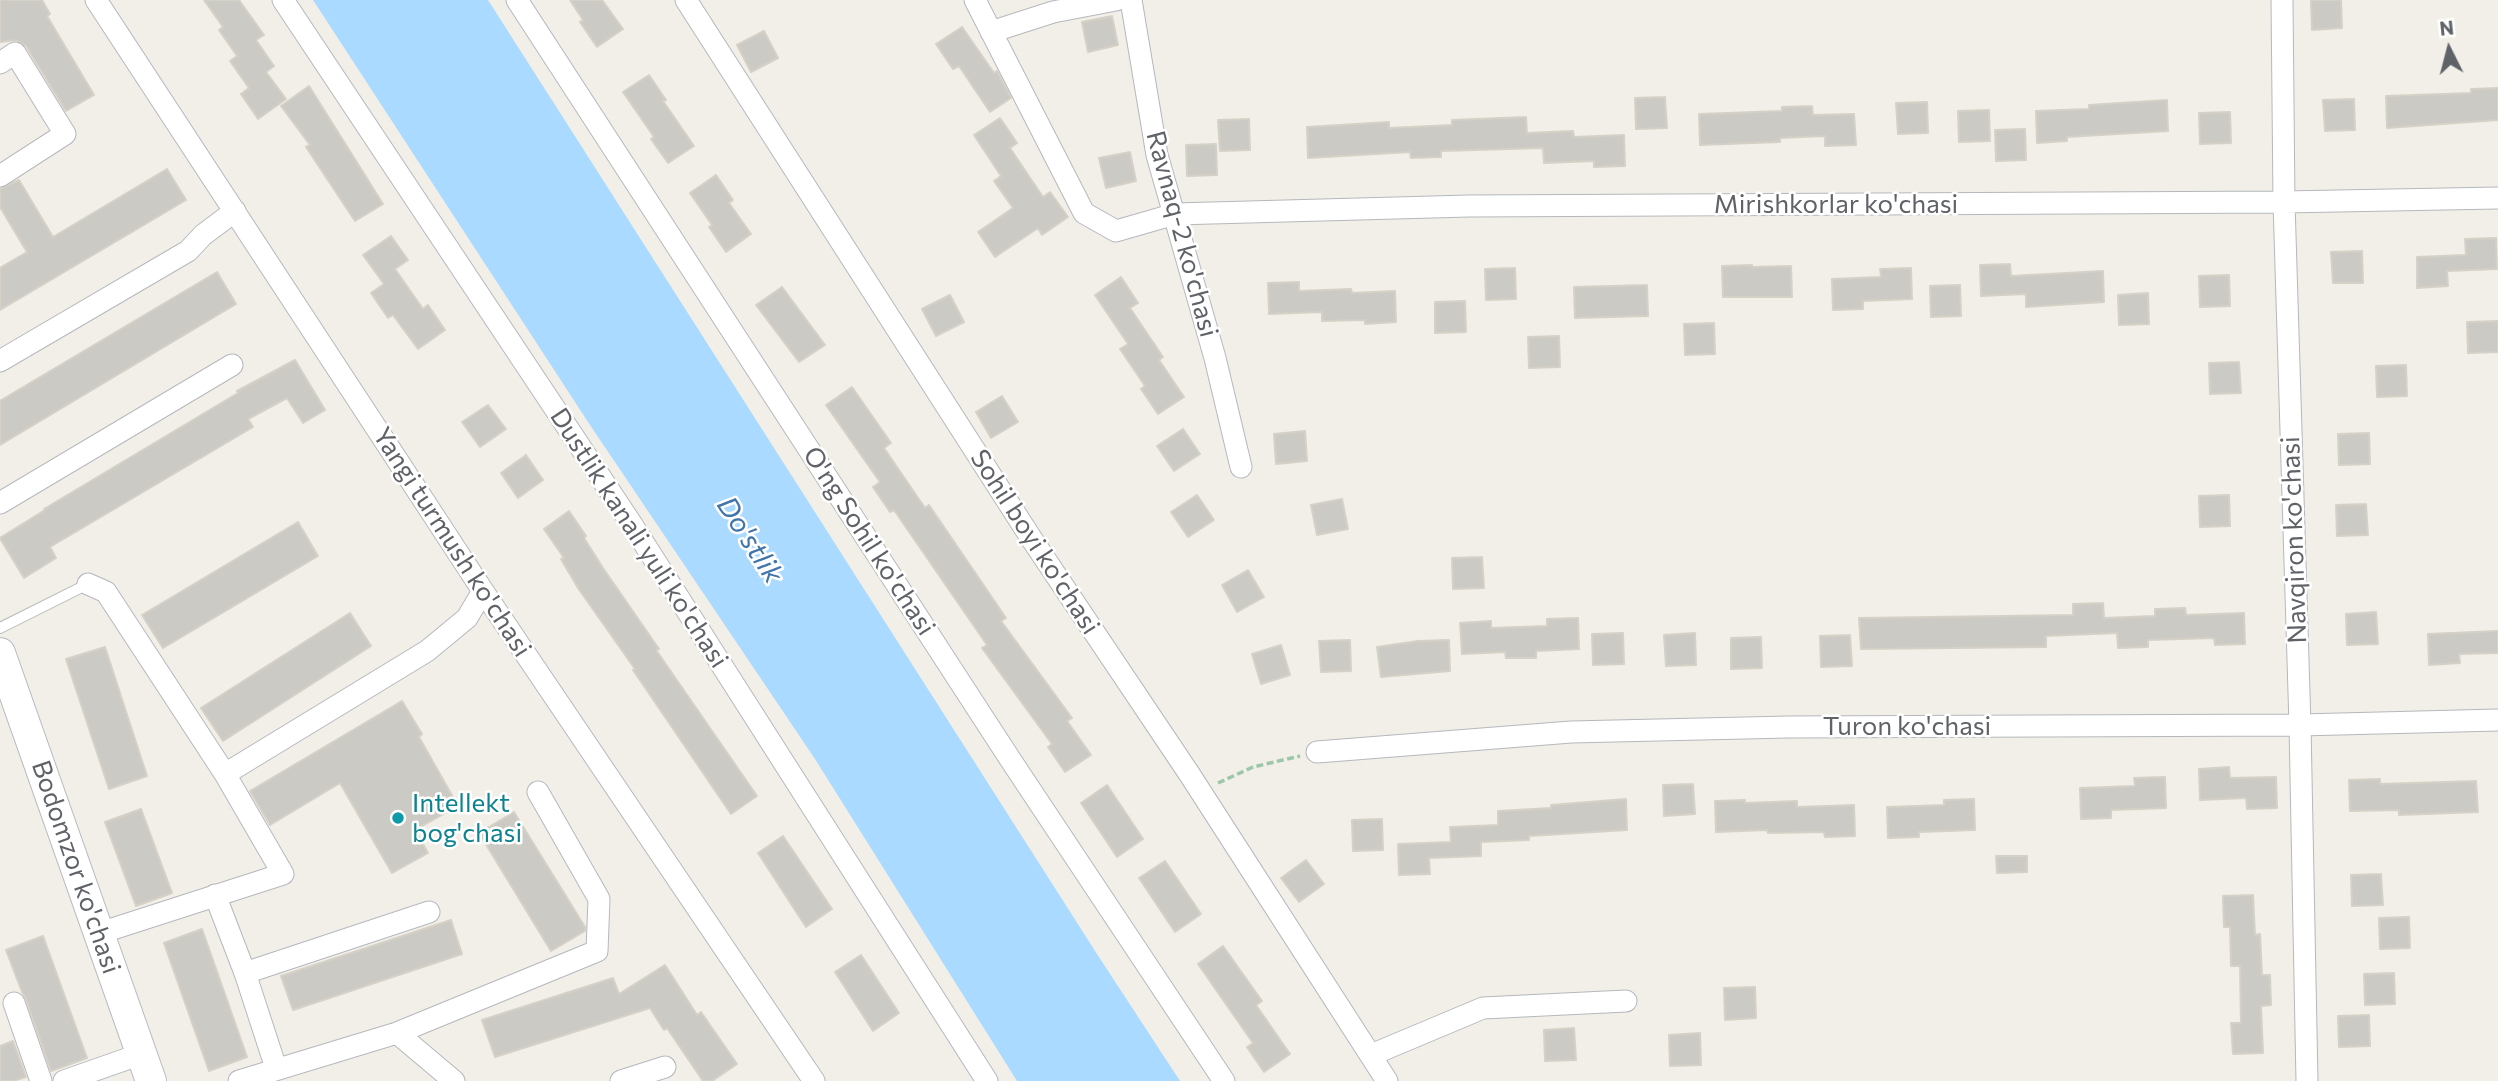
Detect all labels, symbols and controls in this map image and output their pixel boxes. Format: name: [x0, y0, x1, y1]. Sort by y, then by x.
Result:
north arrow: [2414, 14, 2484, 84]
text: N: [2438, 15, 2455, 40]
street label: Ravnaq-2 ko'chasi: [1139, 127, 1225, 341]
street label: Mirishkorlar ko'chasi: [1714, 188, 1958, 220]
street label: Dustlik kanali yuli ko'chasi: [543, 402, 735, 674]
street label: Yangi turmush ko'chasi: [366, 421, 538, 663]
street label: Navqiron ko'chasi: [2275, 436, 2313, 644]
street label: O'ng Sohil ko'chasi: [796, 441, 942, 641]
street label: Sohil boyi ko'chasi: [964, 444, 1106, 640]
water label: Do'stlik: [710, 490, 790, 590]
street label: Turon ko'chasi: [1823, 710, 1991, 742]
street label: Bodomzor ko'chasi: [25, 756, 127, 978]
place label: Intellekt bog'chasi: [412, 787, 522, 848]
marker: Intellekt bog'chasi: [390, 810, 406, 826]

